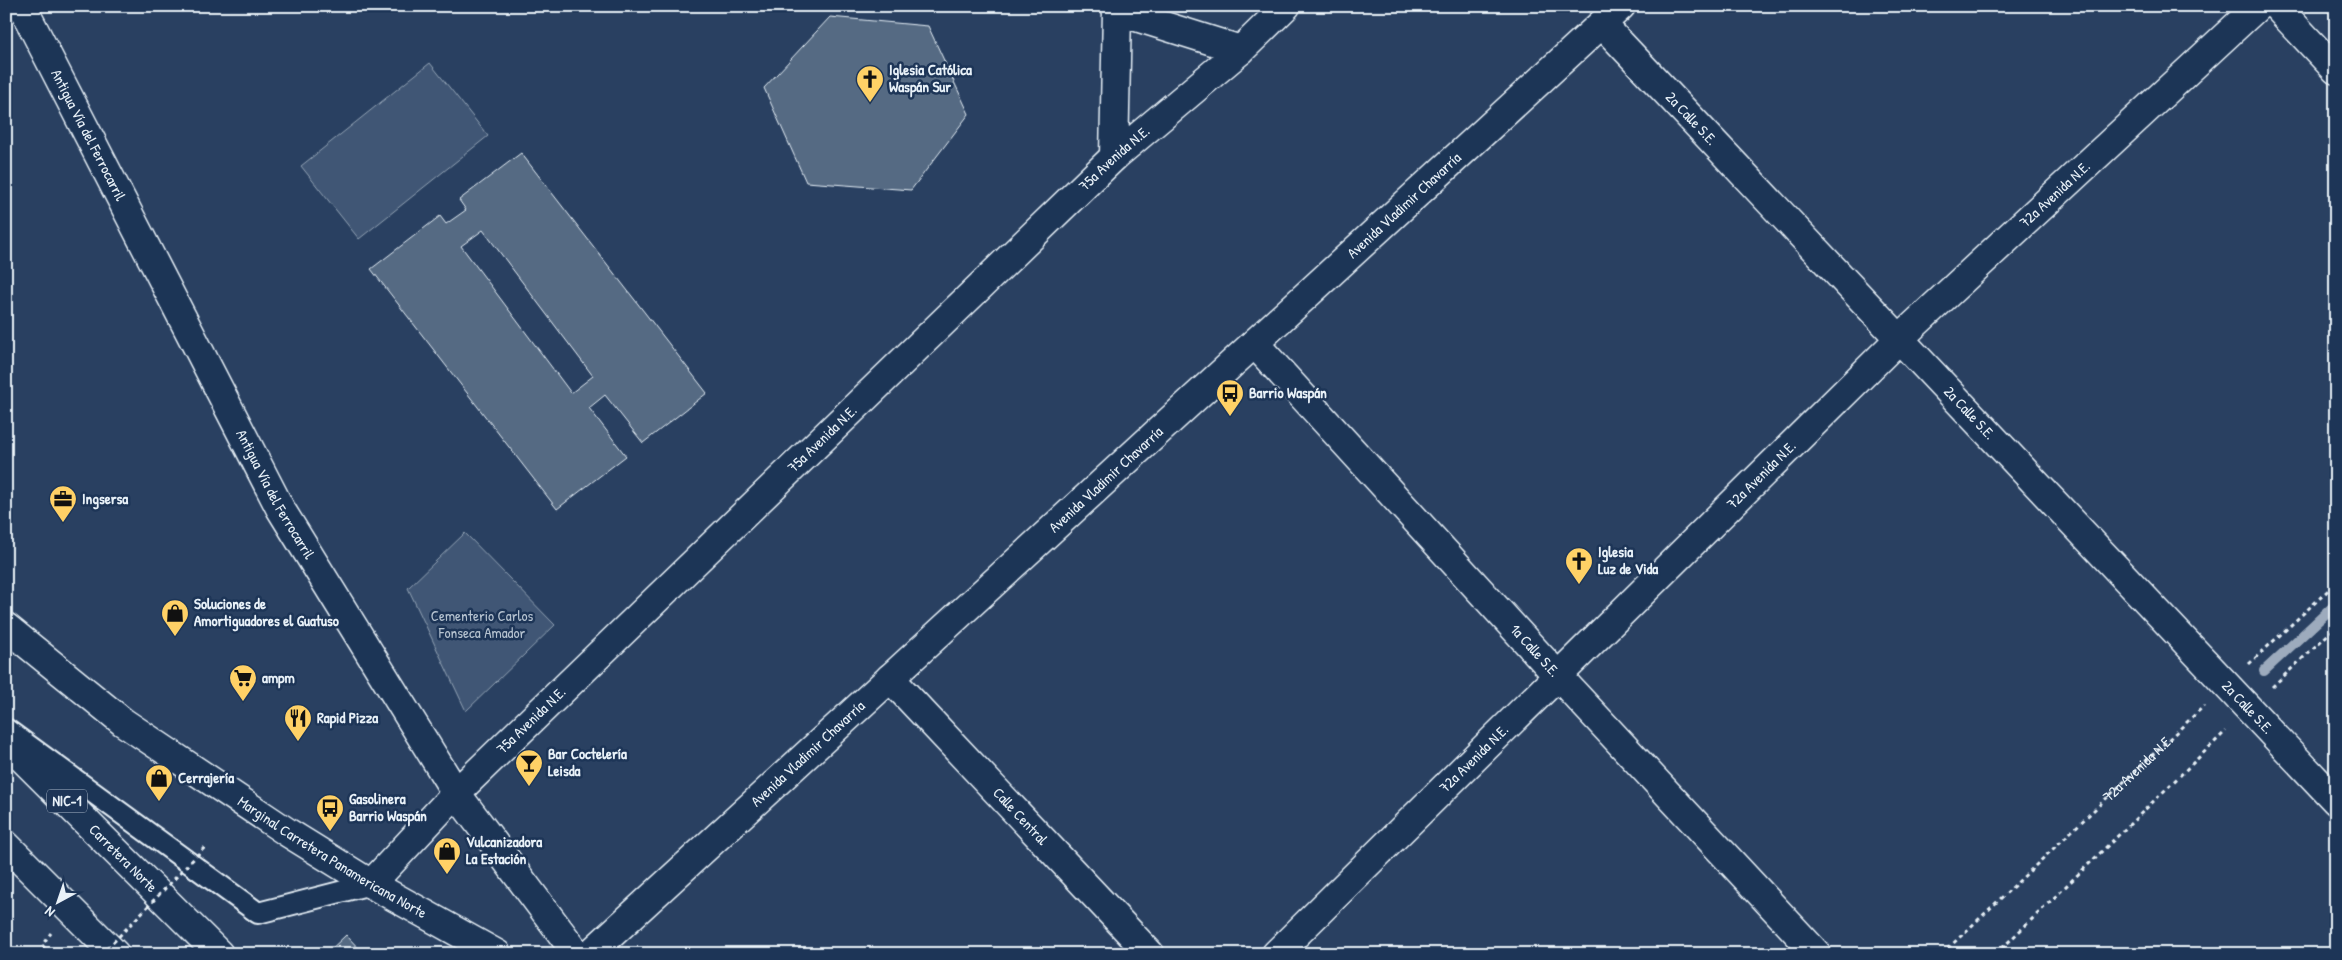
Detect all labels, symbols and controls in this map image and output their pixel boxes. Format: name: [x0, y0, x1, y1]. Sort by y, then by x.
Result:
place label: Iglesia Católica Waspán Sur: [889, 59, 972, 98]
church icon: Iglesia Católica Waspán Sur: [855, 64, 885, 103]
street label: Antigua Vía del Ferrocarril: [46, 65, 131, 204]
street label: 2a Calle S.E.: [1661, 87, 1722, 149]
street label: 75a Avenida N.E.: [1074, 120, 1154, 196]
street label: Avenida Vladimir Chavarría: [1342, 147, 1466, 263]
street label: 72a Avenida N.E.: [2015, 156, 2094, 232]
bus stop icon: Barrio Waspán: [1215, 378, 1245, 417]
street label: 2a Calle S.E.: [1939, 381, 2000, 444]
place label: Barrio Waspán: [1249, 382, 1327, 404]
street label: 75a Avenida N.E.: [783, 400, 861, 477]
street label: Avenida Vladimir Chavarría: [1044, 421, 1167, 537]
street label: Antigua Vía del Ferrocarril: [231, 426, 320, 563]
street label: 72a Avenida N.E.: [1722, 436, 1800, 513]
office icon: Ingsersa: [48, 484, 78, 523]
place label: Ingsersa: [82, 488, 128, 510]
place label: Iglesia Luz de Vida: [1598, 541, 1658, 579]
church icon: Iglesia Luz de Vida: [1564, 546, 1594, 585]
place label: Soluciones de Amortiguadores el Guatuso: [194, 593, 339, 632]
shop icon: Soluciones de Amortiguadores el Guatuso: [160, 598, 190, 637]
park label: Cementerio Carlos Fonseca Amador: [431, 605, 534, 643]
street label: 1a Calle S.E.: [1506, 619, 1565, 681]
supermarket icon: ampm: [228, 663, 258, 702]
place label: ampm: [262, 667, 295, 689]
street label: 2a Calle S.E.: [2217, 676, 2278, 738]
street label: 75a Avenida N.E.: [492, 682, 570, 758]
street label: Avenida Vladimir Chavarría: [746, 695, 869, 811]
restaurant icon: Rapid Pizza: [283, 703, 313, 742]
place label: Rapid Pizza: [317, 707, 378, 729]
street label: 72a Avenida N.E.: [1434, 719, 1513, 797]
street label: 72a Avenida N.E.: [2098, 730, 2177, 806]
place label: Bar Coctelería Leisda: [548, 743, 627, 781]
bar icon: Bar Coctelería Leisda: [514, 748, 544, 787]
shop icon: Cerrajería: [144, 763, 174, 802]
place label: Cerrajería: [178, 767, 234, 788]
street label: Calle Central: [988, 783, 1053, 849]
place label: Gasolinera Barrio Waspán: [349, 788, 427, 827]
road number: NIC-1: [47, 789, 87, 812]
street label: Marginal Carretera Panamericana Norte: [234, 791, 431, 923]
bus stop icon: Gasolinera Barrio Waspán: [315, 793, 345, 832]
street label: Carretera Norte: [84, 819, 162, 897]
place label: Vulcanizadora La Estación: [466, 831, 542, 869]
shop icon: Vulcanizadora La Estación: [432, 836, 462, 875]
north arrow: [32, 878, 82, 928]
text: N: [40, 902, 58, 922]

